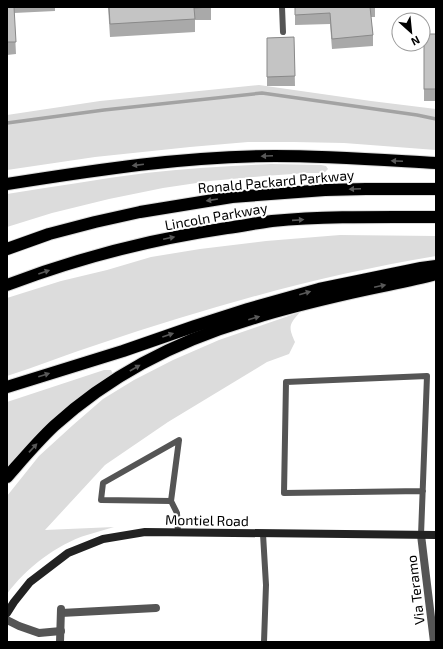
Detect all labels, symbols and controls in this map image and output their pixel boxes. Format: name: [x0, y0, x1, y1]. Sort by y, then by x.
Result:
north arrow: [391, 12, 431, 52]
text: N: [409, 34, 422, 49]
one-way arrow: [260, 153, 273, 159]
one-way arrow: [391, 157, 403, 164]
one-way arrow: [131, 161, 144, 168]
street label: Ronald Packard Parkway: [197, 166, 356, 196]
one-way arrow: [348, 186, 361, 192]
street label: Lincoln Parkway: [163, 198, 269, 233]
one-way arrow: [205, 198, 218, 204]
one-way arrow: [292, 216, 304, 223]
one-way arrow: [163, 235, 175, 241]
one-way arrow: [38, 269, 50, 275]
one-way arrow: [374, 283, 387, 289]
one-way arrow: [300, 290, 312, 296]
one-way arrow: [249, 315, 261, 321]
one-way arrow: [162, 332, 174, 338]
one-way arrow: [129, 365, 141, 372]
one-way arrow: [39, 372, 51, 378]
one-way arrow: [28, 443, 38, 453]
street label: Montiel Road: [165, 511, 249, 529]
street label: Via Teramo: [402, 554, 428, 626]

